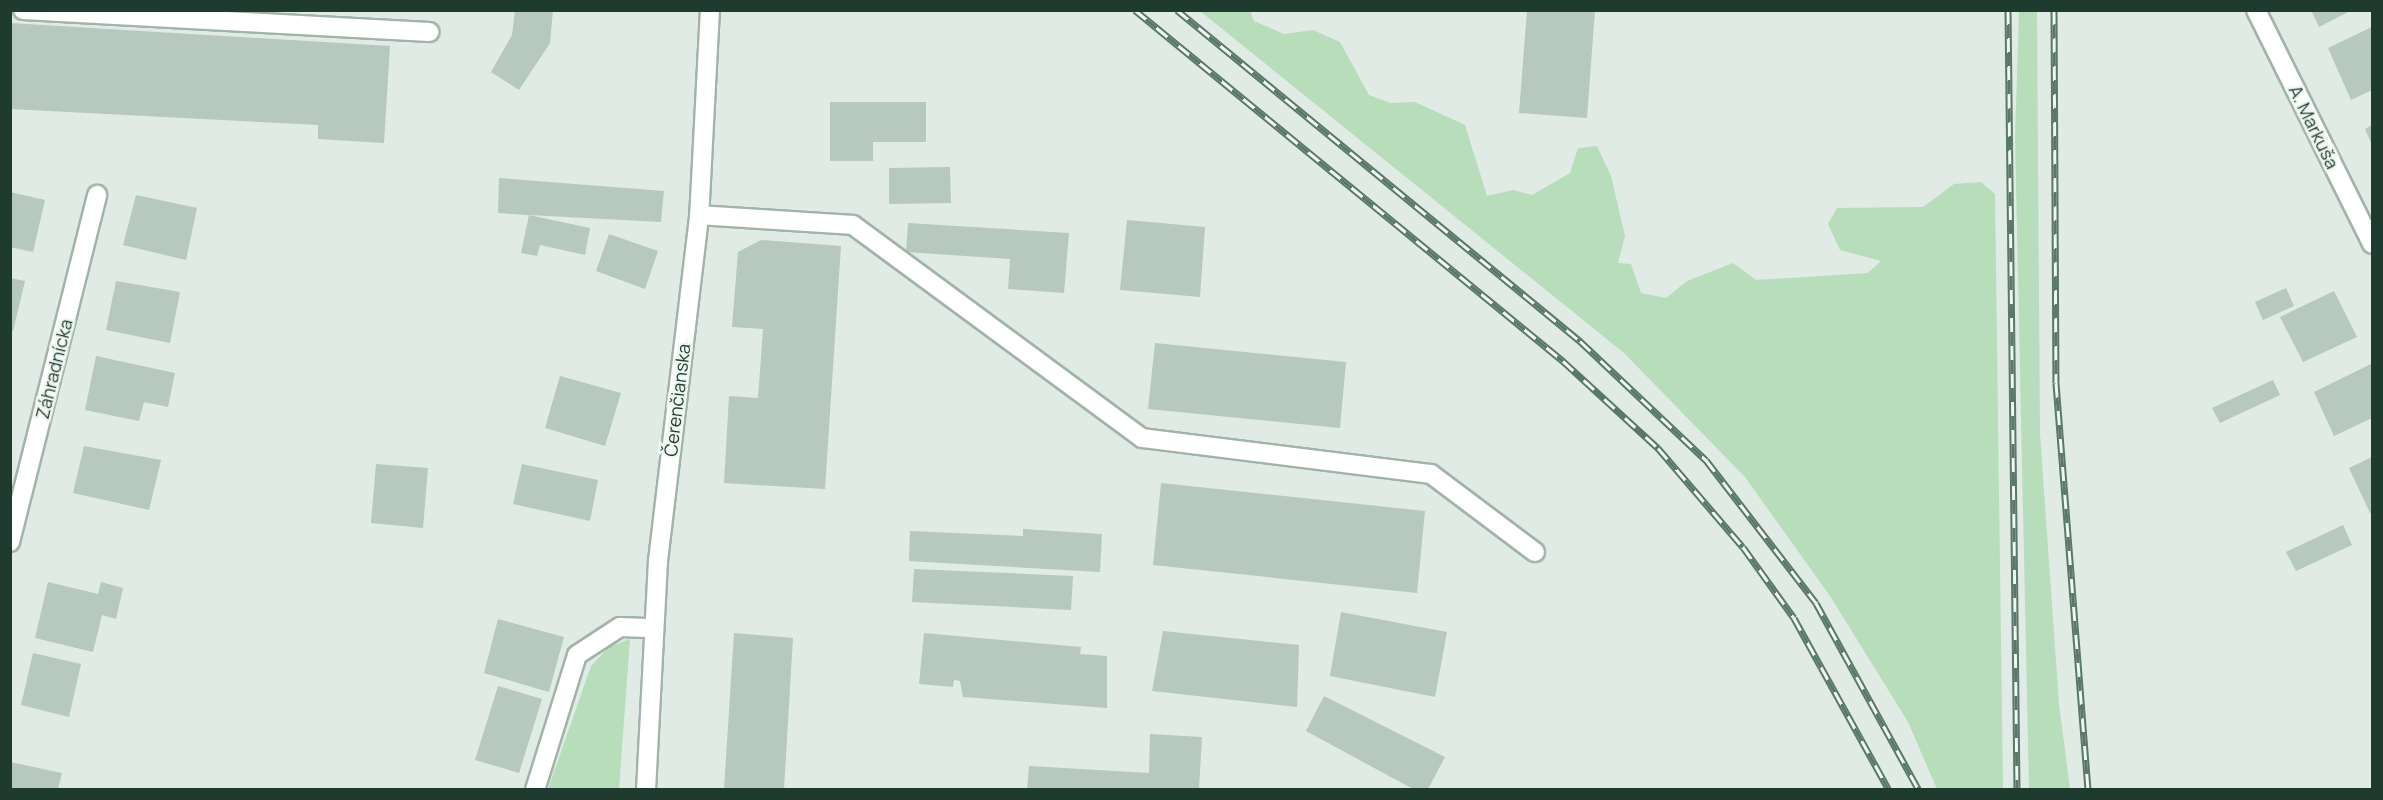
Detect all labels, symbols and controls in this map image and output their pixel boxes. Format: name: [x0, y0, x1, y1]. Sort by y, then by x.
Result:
street label: A. Markuša: [2285, 82, 2343, 172]
street label: Záhradnícka: [31, 317, 77, 421]
street label: Čerenčianska: [659, 342, 695, 458]

